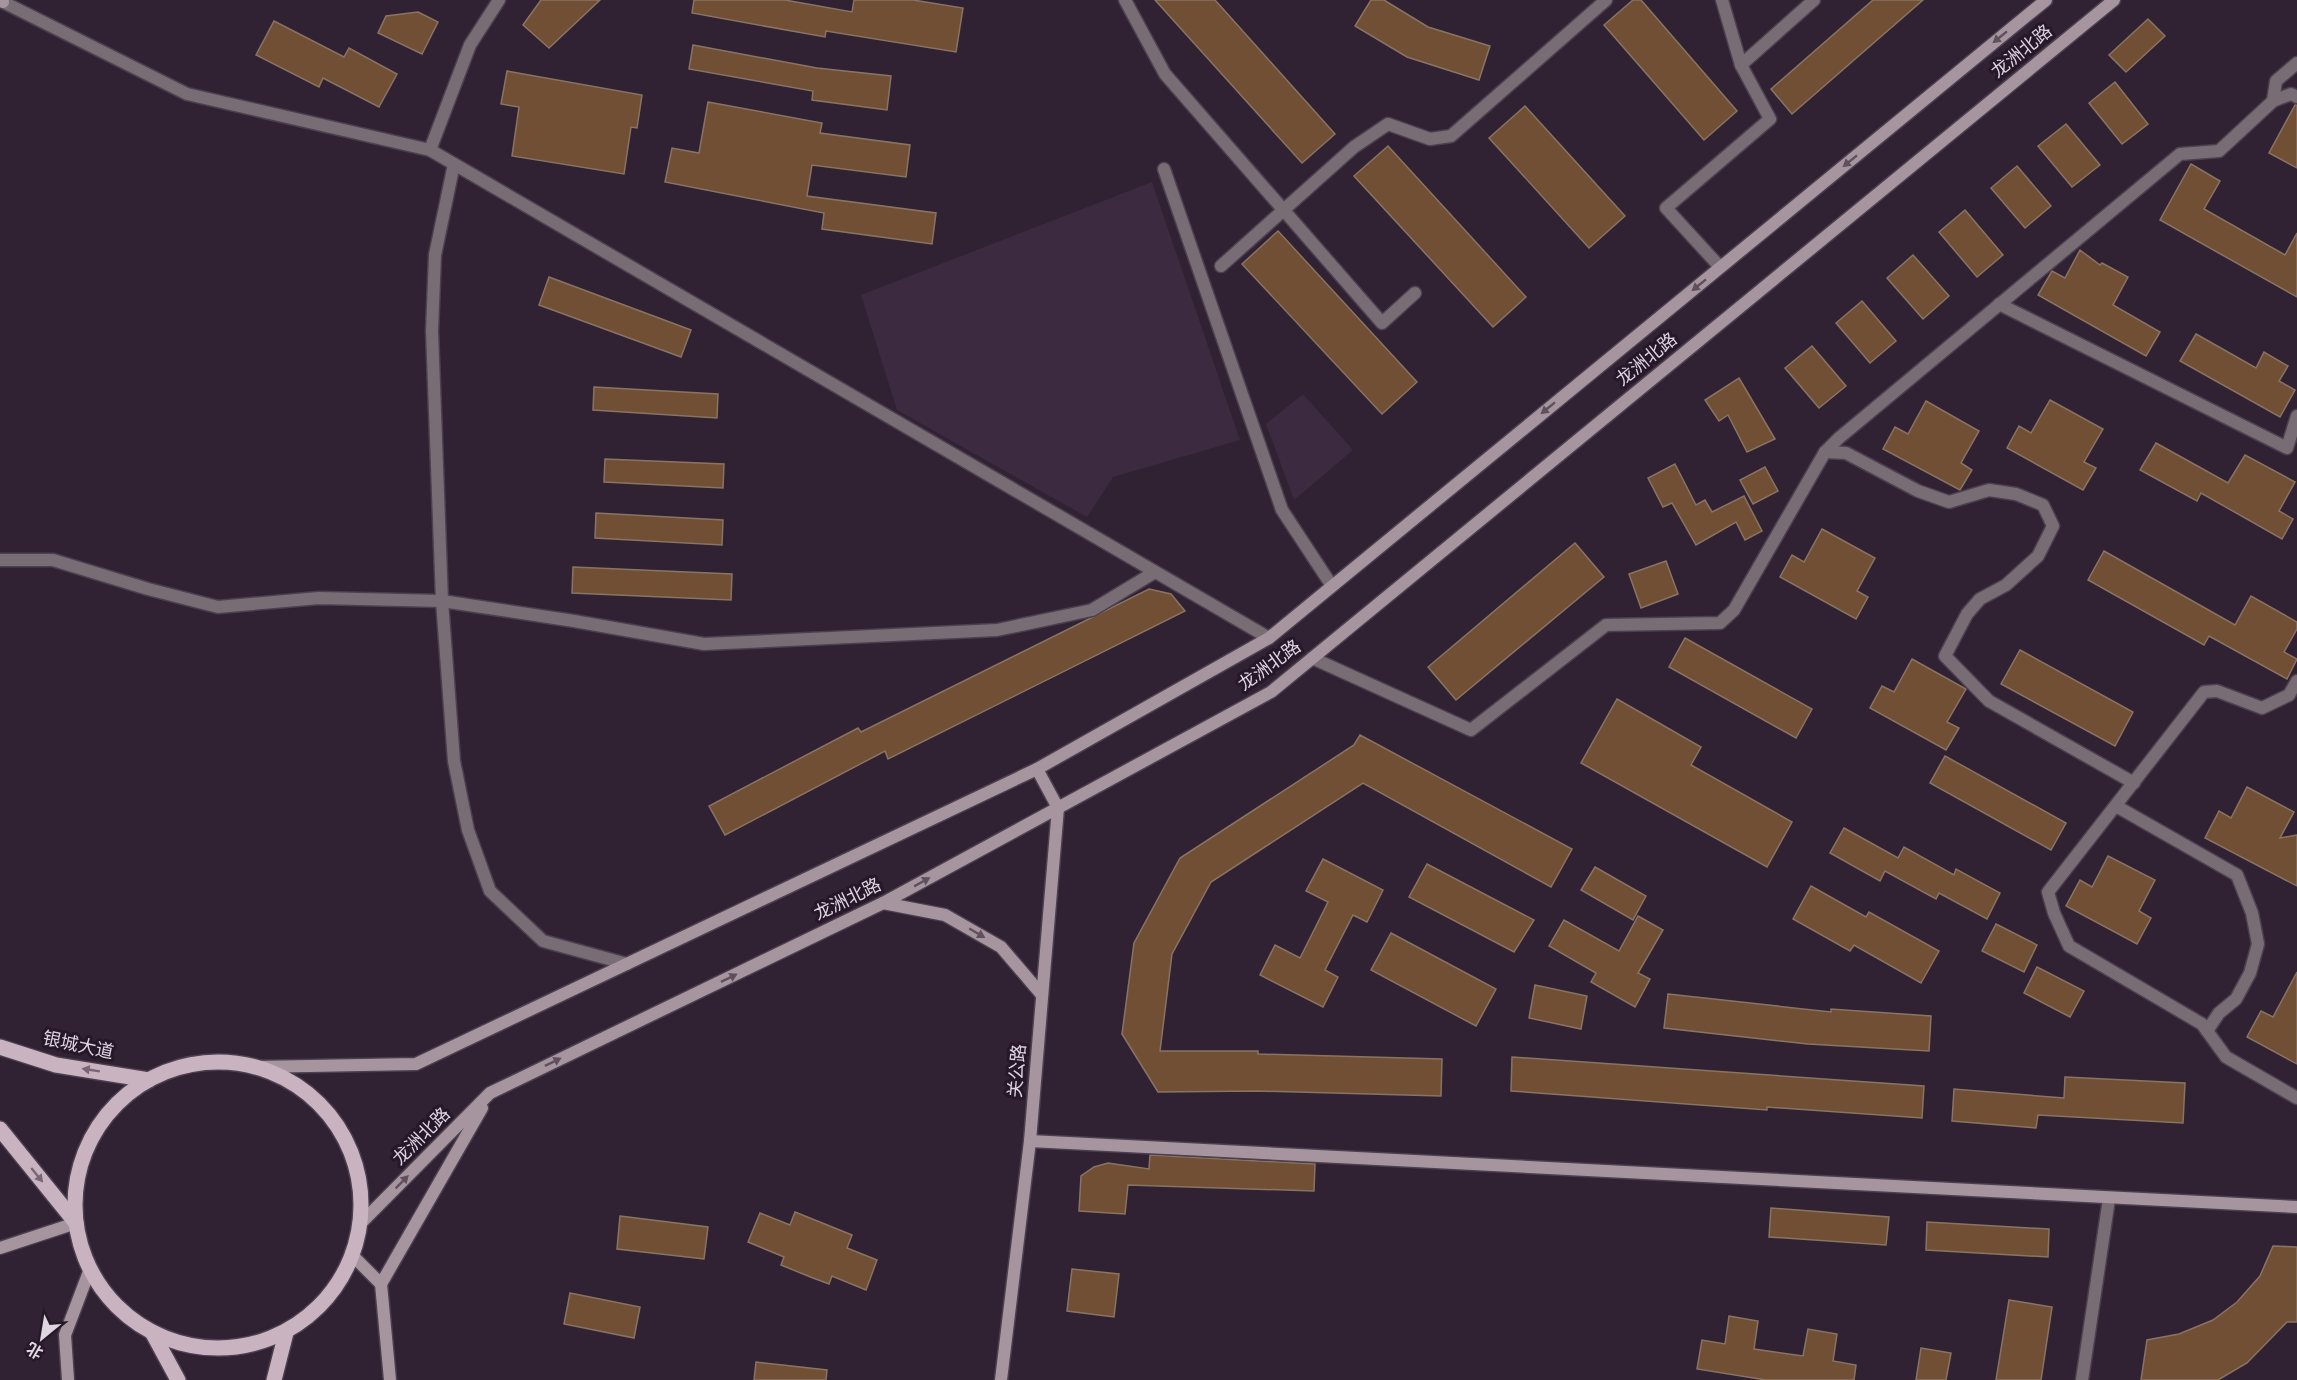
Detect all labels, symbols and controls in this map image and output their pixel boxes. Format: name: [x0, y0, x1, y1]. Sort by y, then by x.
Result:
street label: 龙洲北路: [1987, 21, 2056, 82]
one-way arrow: [1993, 30, 2008, 43]
one-way arrow: [1843, 154, 1858, 167]
one-way arrow: [1691, 278, 1707, 291]
street label: 龙洲北路: [1612, 329, 1681, 390]
one-way arrow: [1540, 402, 1556, 415]
street label: 龙洲北路: [1234, 636, 1304, 694]
street label: 龙洲北路: [811, 874, 884, 924]
one-way arrow: [914, 877, 931, 887]
one-way arrow: [969, 928, 985, 939]
one-way arrow: [720, 973, 737, 982]
street label: 银城大道: [41, 1028, 116, 1062]
street label: 关公路: [1005, 1043, 1029, 1099]
one-way arrow: [545, 1058, 562, 1067]
one-way arrow: [82, 1066, 101, 1075]
street label: 龙洲北路: [389, 1104, 454, 1169]
one-way arrow: [30, 1167, 43, 1183]
one-way arrow: [395, 1175, 409, 1189]
north arrow: [12, 1308, 72, 1368]
text: 北: [24, 1339, 46, 1362]

